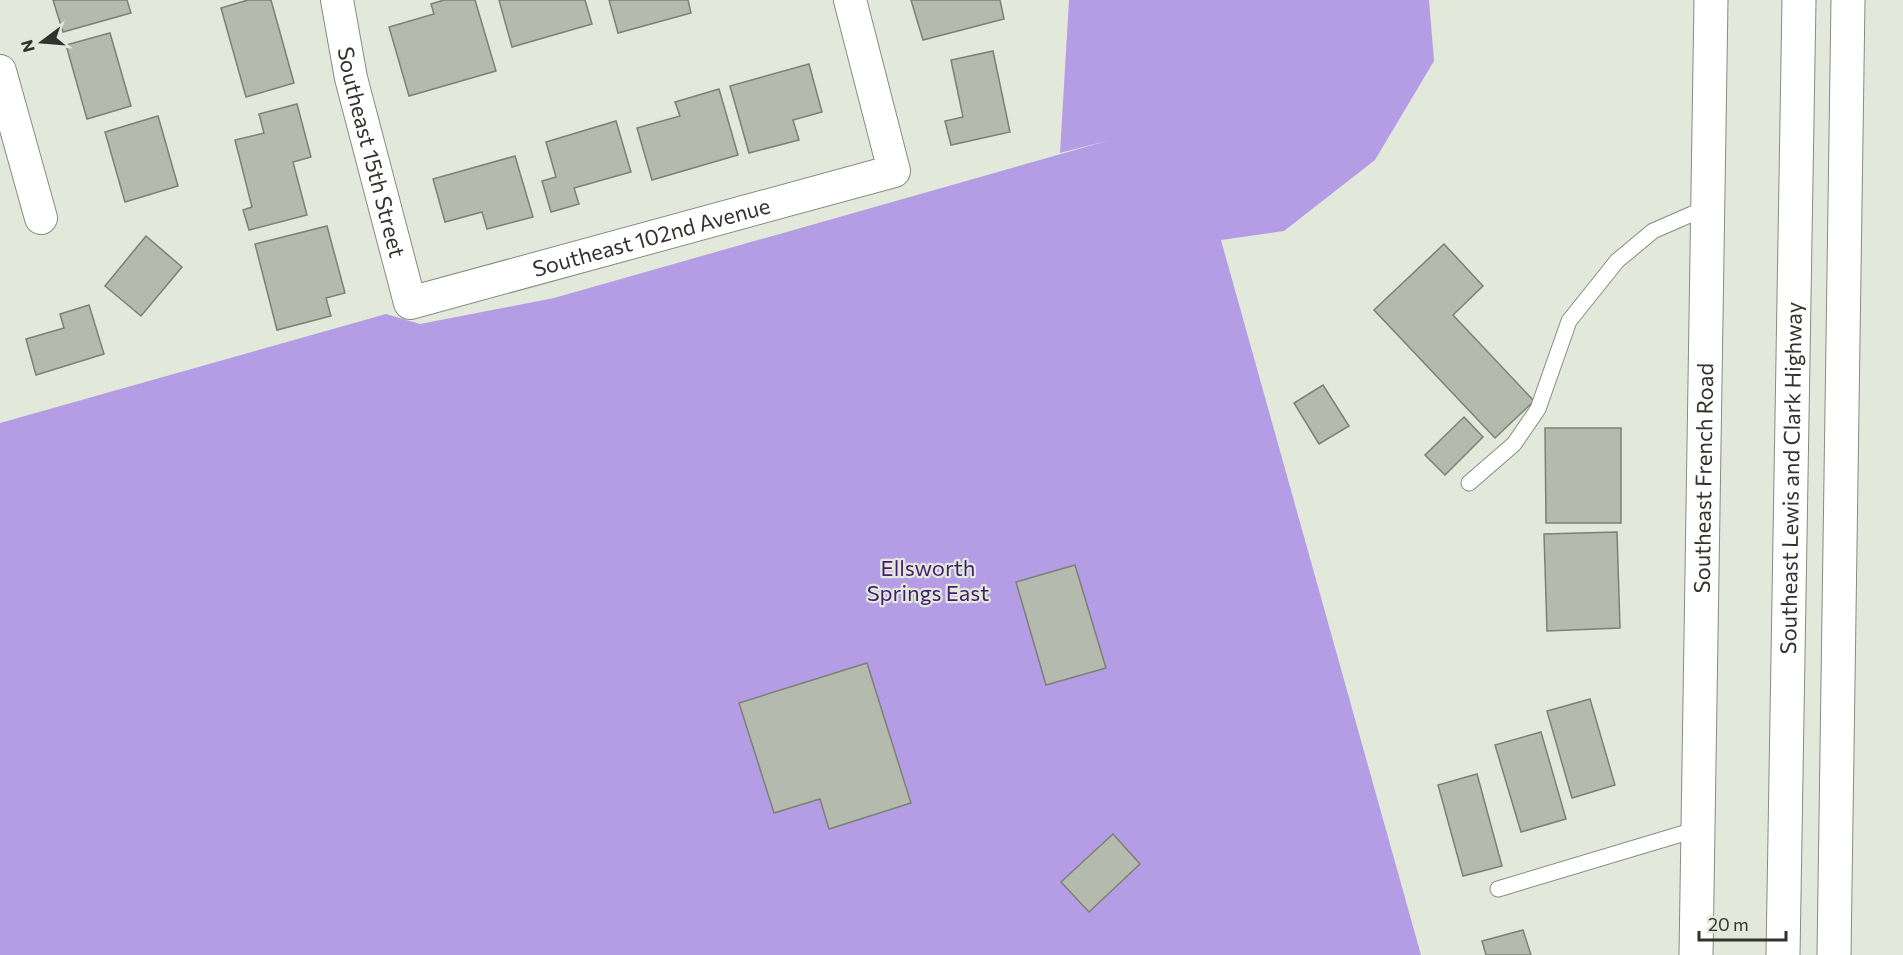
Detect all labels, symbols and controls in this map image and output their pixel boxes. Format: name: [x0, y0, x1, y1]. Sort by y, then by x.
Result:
north arrow: [12, 12, 72, 72]
text: N: [16, 38, 38, 55]
street label: Southeast 15th Street: [333, 45, 411, 260]
street label: Southeast 102nd Avenue: [529, 191, 773, 282]
street label: Southeast Lewis and Clark Highway: [1774, 302, 1807, 655]
street label: Southeast French Road: [1688, 363, 1718, 593]
park label: Ellsworth Springs East: [867, 554, 989, 606]
scale bar: [1699, 904, 1786, 942]
text: 20 m: [1708, 913, 1749, 935]

